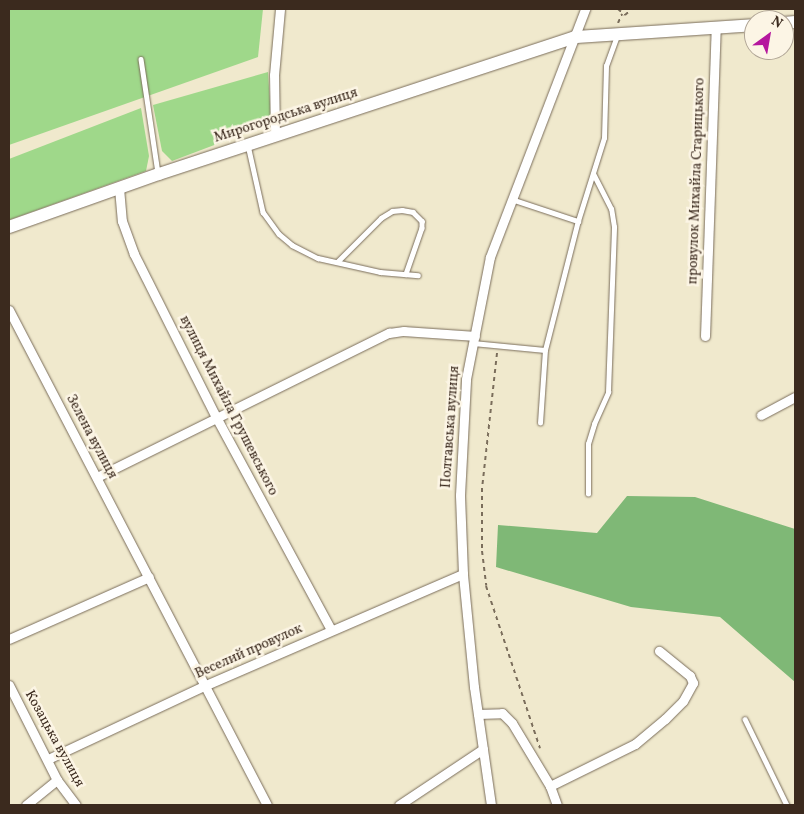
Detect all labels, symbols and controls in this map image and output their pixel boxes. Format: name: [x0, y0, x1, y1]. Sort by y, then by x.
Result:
north arrow: [744, 10, 794, 60]
text: N: [767, 12, 786, 33]
street label: провулок Михайла Старицького: [685, 77, 709, 285]
street label: Мирогородська вулиця: [212, 85, 360, 147]
street label: вулиця Михайла Грушевського: [175, 313, 281, 499]
street label: Полтавська вулиця: [438, 365, 464, 489]
street label: Зелена вулиця: [62, 392, 120, 482]
street label: Веселий провулок: [193, 621, 305, 683]
street label: Козацька вулиця: [20, 688, 88, 790]

